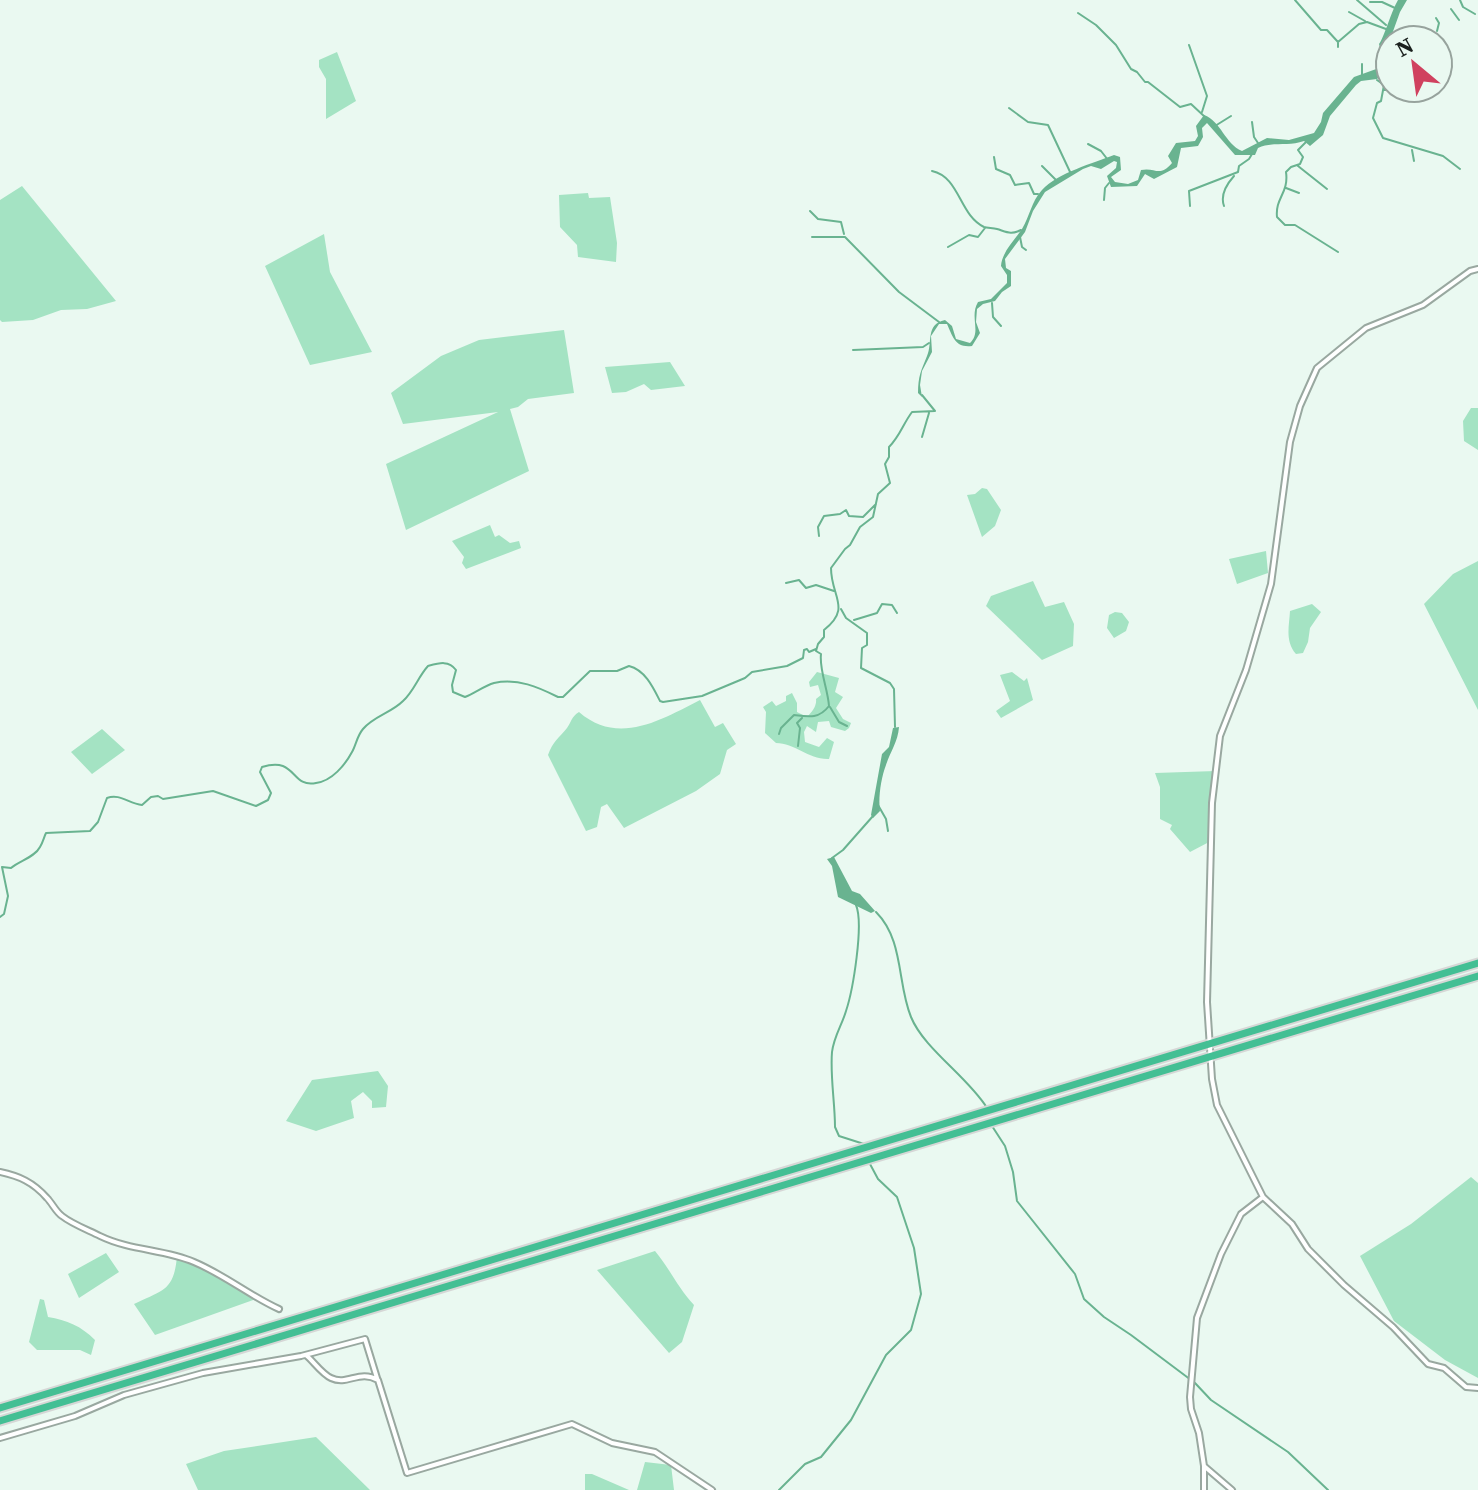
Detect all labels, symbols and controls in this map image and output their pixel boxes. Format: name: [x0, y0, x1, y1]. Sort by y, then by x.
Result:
north arrow: [1374, 24, 1454, 104]
text: N: [1390, 30, 1419, 64]

